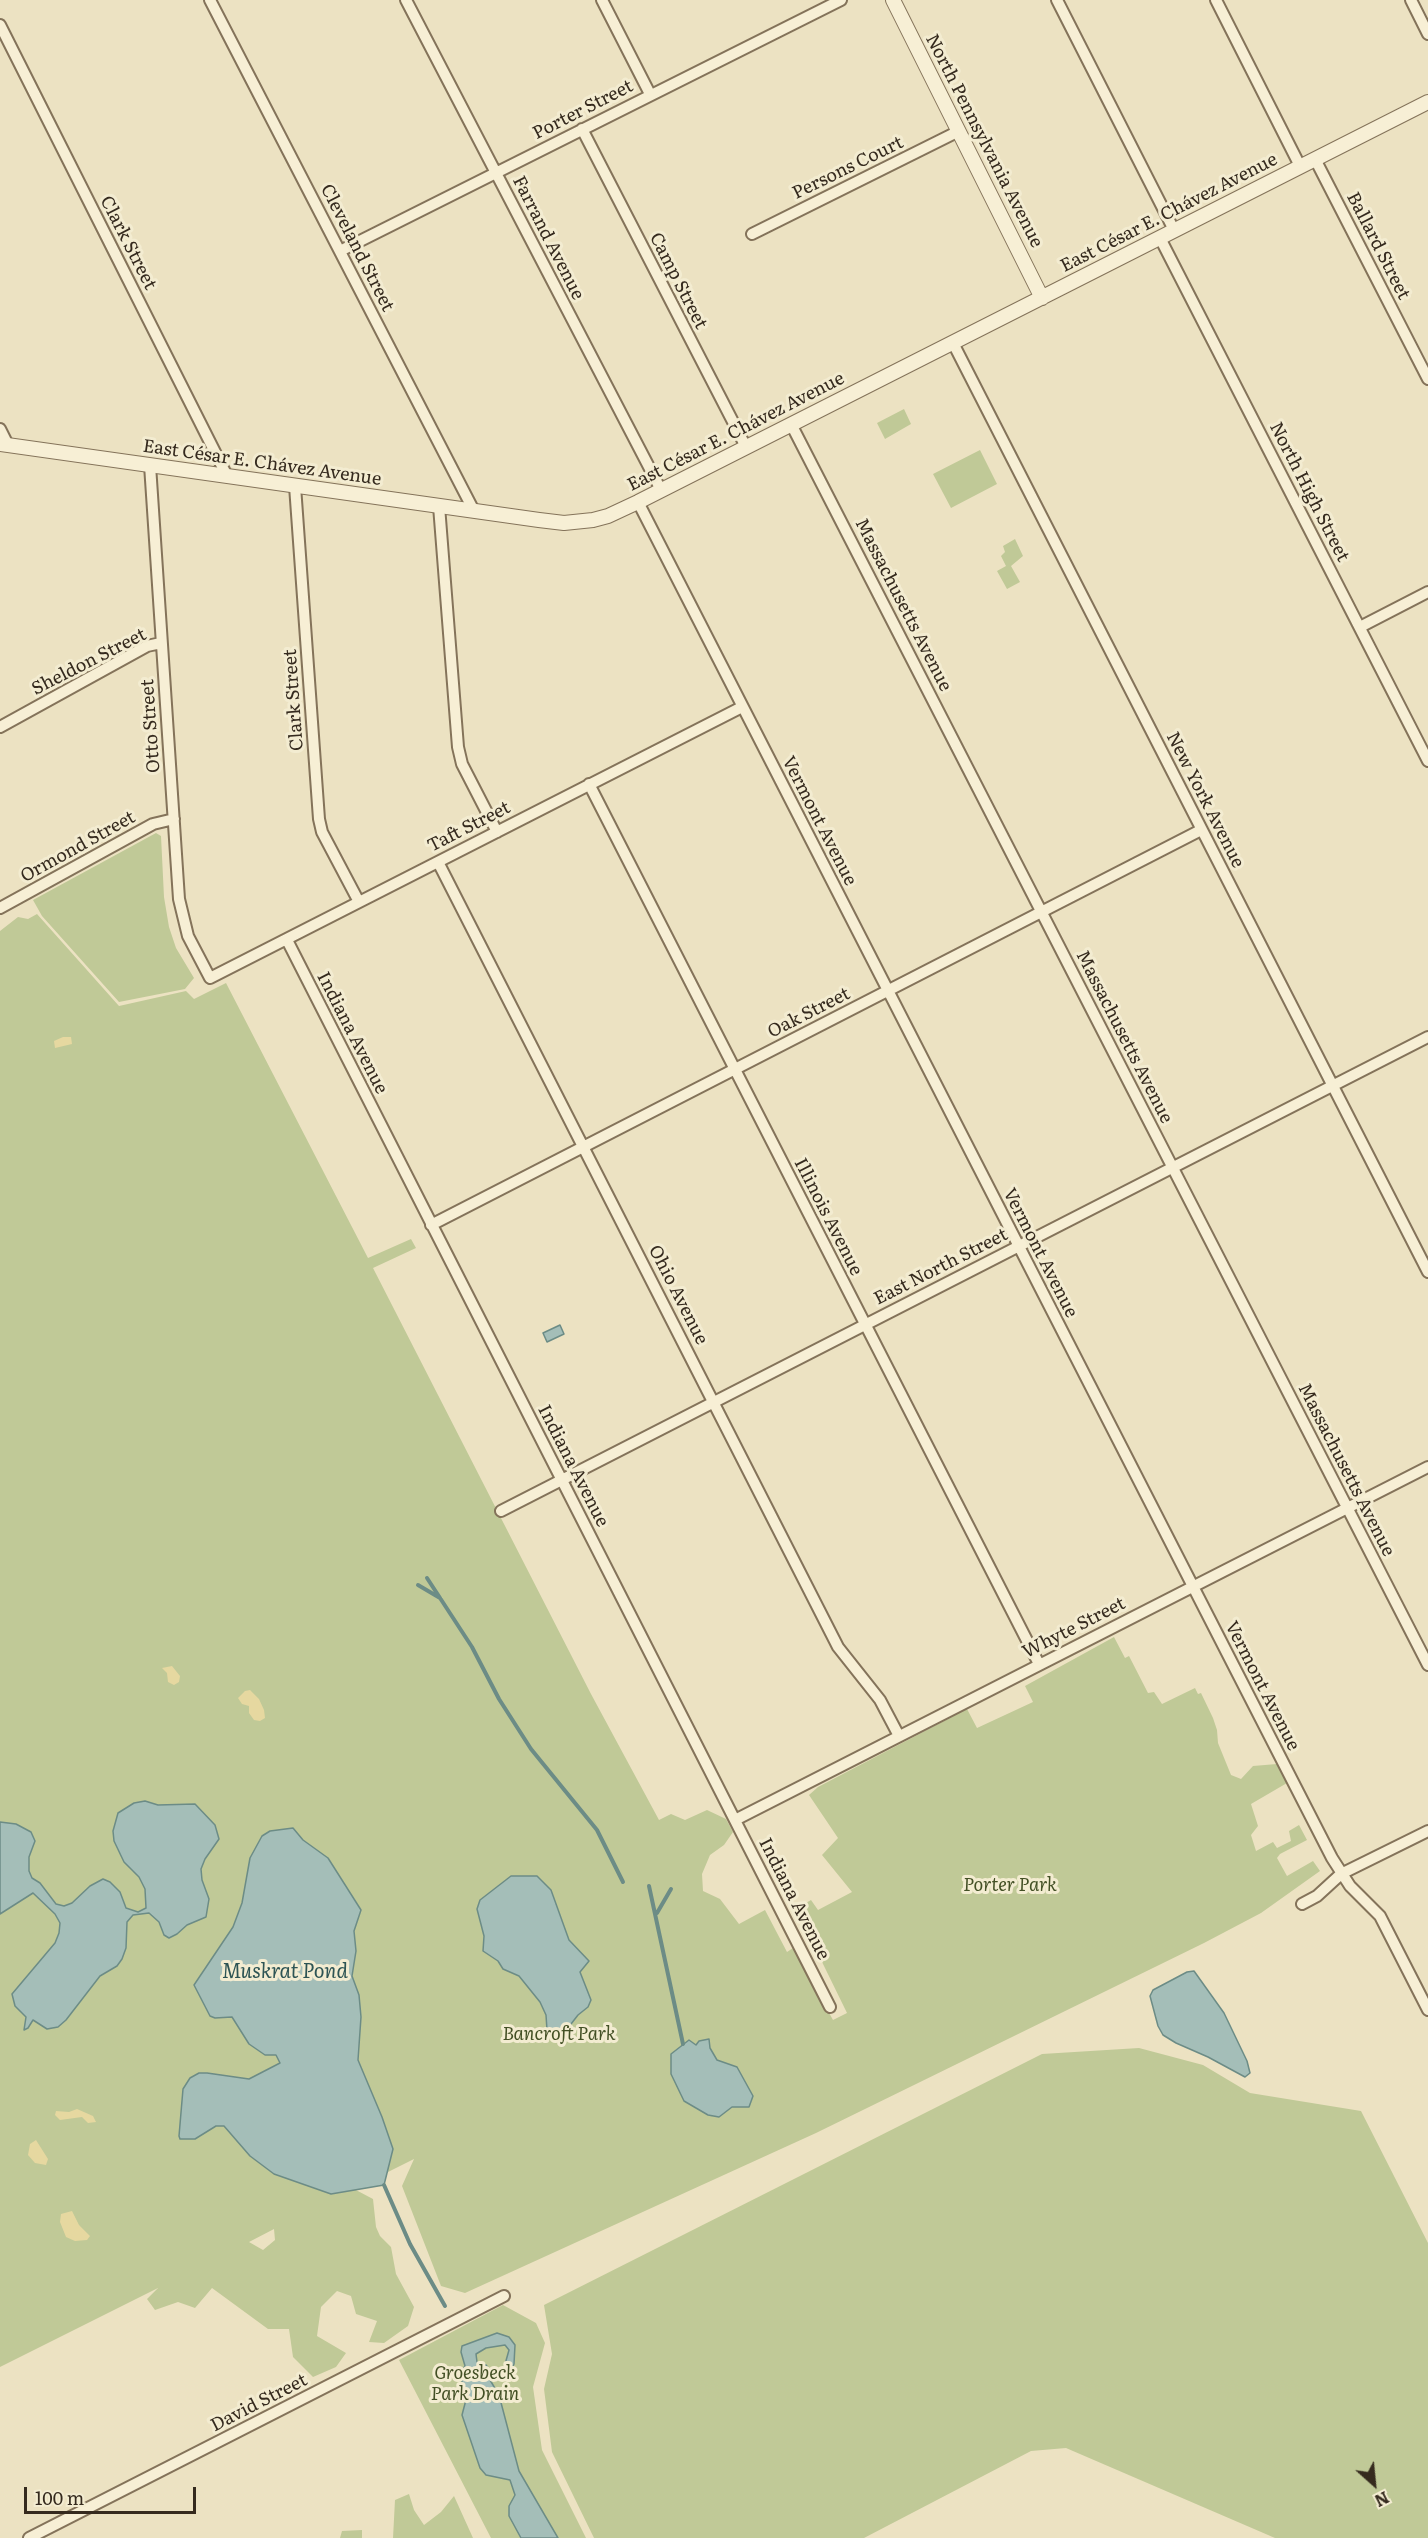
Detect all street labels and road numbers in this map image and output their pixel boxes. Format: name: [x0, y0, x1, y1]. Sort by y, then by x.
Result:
street label: North Pennsylvania Avenue: [921, 31, 1047, 251]
street label: Porter Street: [529, 75, 637, 145]
street label: Persons Court: [789, 132, 907, 204]
street label: East César E. Chávez Avenue: [1057, 149, 1281, 277]
street label: Farrand Avenue: [507, 172, 589, 304]
street label: Cleveland Street: [316, 181, 398, 315]
street label: Ballard Street: [1342, 189, 1414, 303]
street label: Clark Street: [95, 193, 161, 293]
street label: Camp Street: [644, 229, 712, 333]
street label: East César E. Chávez Avenue: [624, 368, 848, 496]
street label: North High Street: [1264, 419, 1354, 565]
street label: East César E. Chávez Avenue: [141, 436, 383, 490]
street label: Massachusetts Avenue: [850, 515, 956, 695]
street label: Sheldon Street: [28, 624, 150, 700]
street label: Clark Street: [280, 648, 308, 752]
street label: Otto Street: [137, 678, 165, 774]
street label: New York Avenue: [1161, 728, 1249, 872]
street label: Vermont Avenue: [777, 753, 861, 889]
street label: Taft Street: [424, 797, 514, 857]
street label: Ormond Street: [17, 807, 139, 887]
street label: Massachusetts Avenue: [1071, 947, 1177, 1127]
street label: Indiana Avenue: [312, 968, 392, 1098]
street label: Oak Street: [764, 983, 854, 1043]
street label: Illinois Avenue: [789, 1155, 867, 1279]
street label: Vermont Avenue: [998, 1185, 1082, 1321]
street label: East North Street: [871, 1224, 1011, 1310]
street label: Ohio Avenue: [644, 1242, 712, 1348]
street label: Massachusetts Avenue: [1293, 1380, 1399, 1560]
street label: Indiana Avenue: [533, 1401, 613, 1531]
street label: Whyte Street: [1019, 1593, 1129, 1663]
street label: Vermont Avenue: [1220, 1618, 1304, 1754]
street label: Indiana Avenue: [754, 1834, 834, 1964]
street label: David Street: [207, 2369, 311, 2437]

